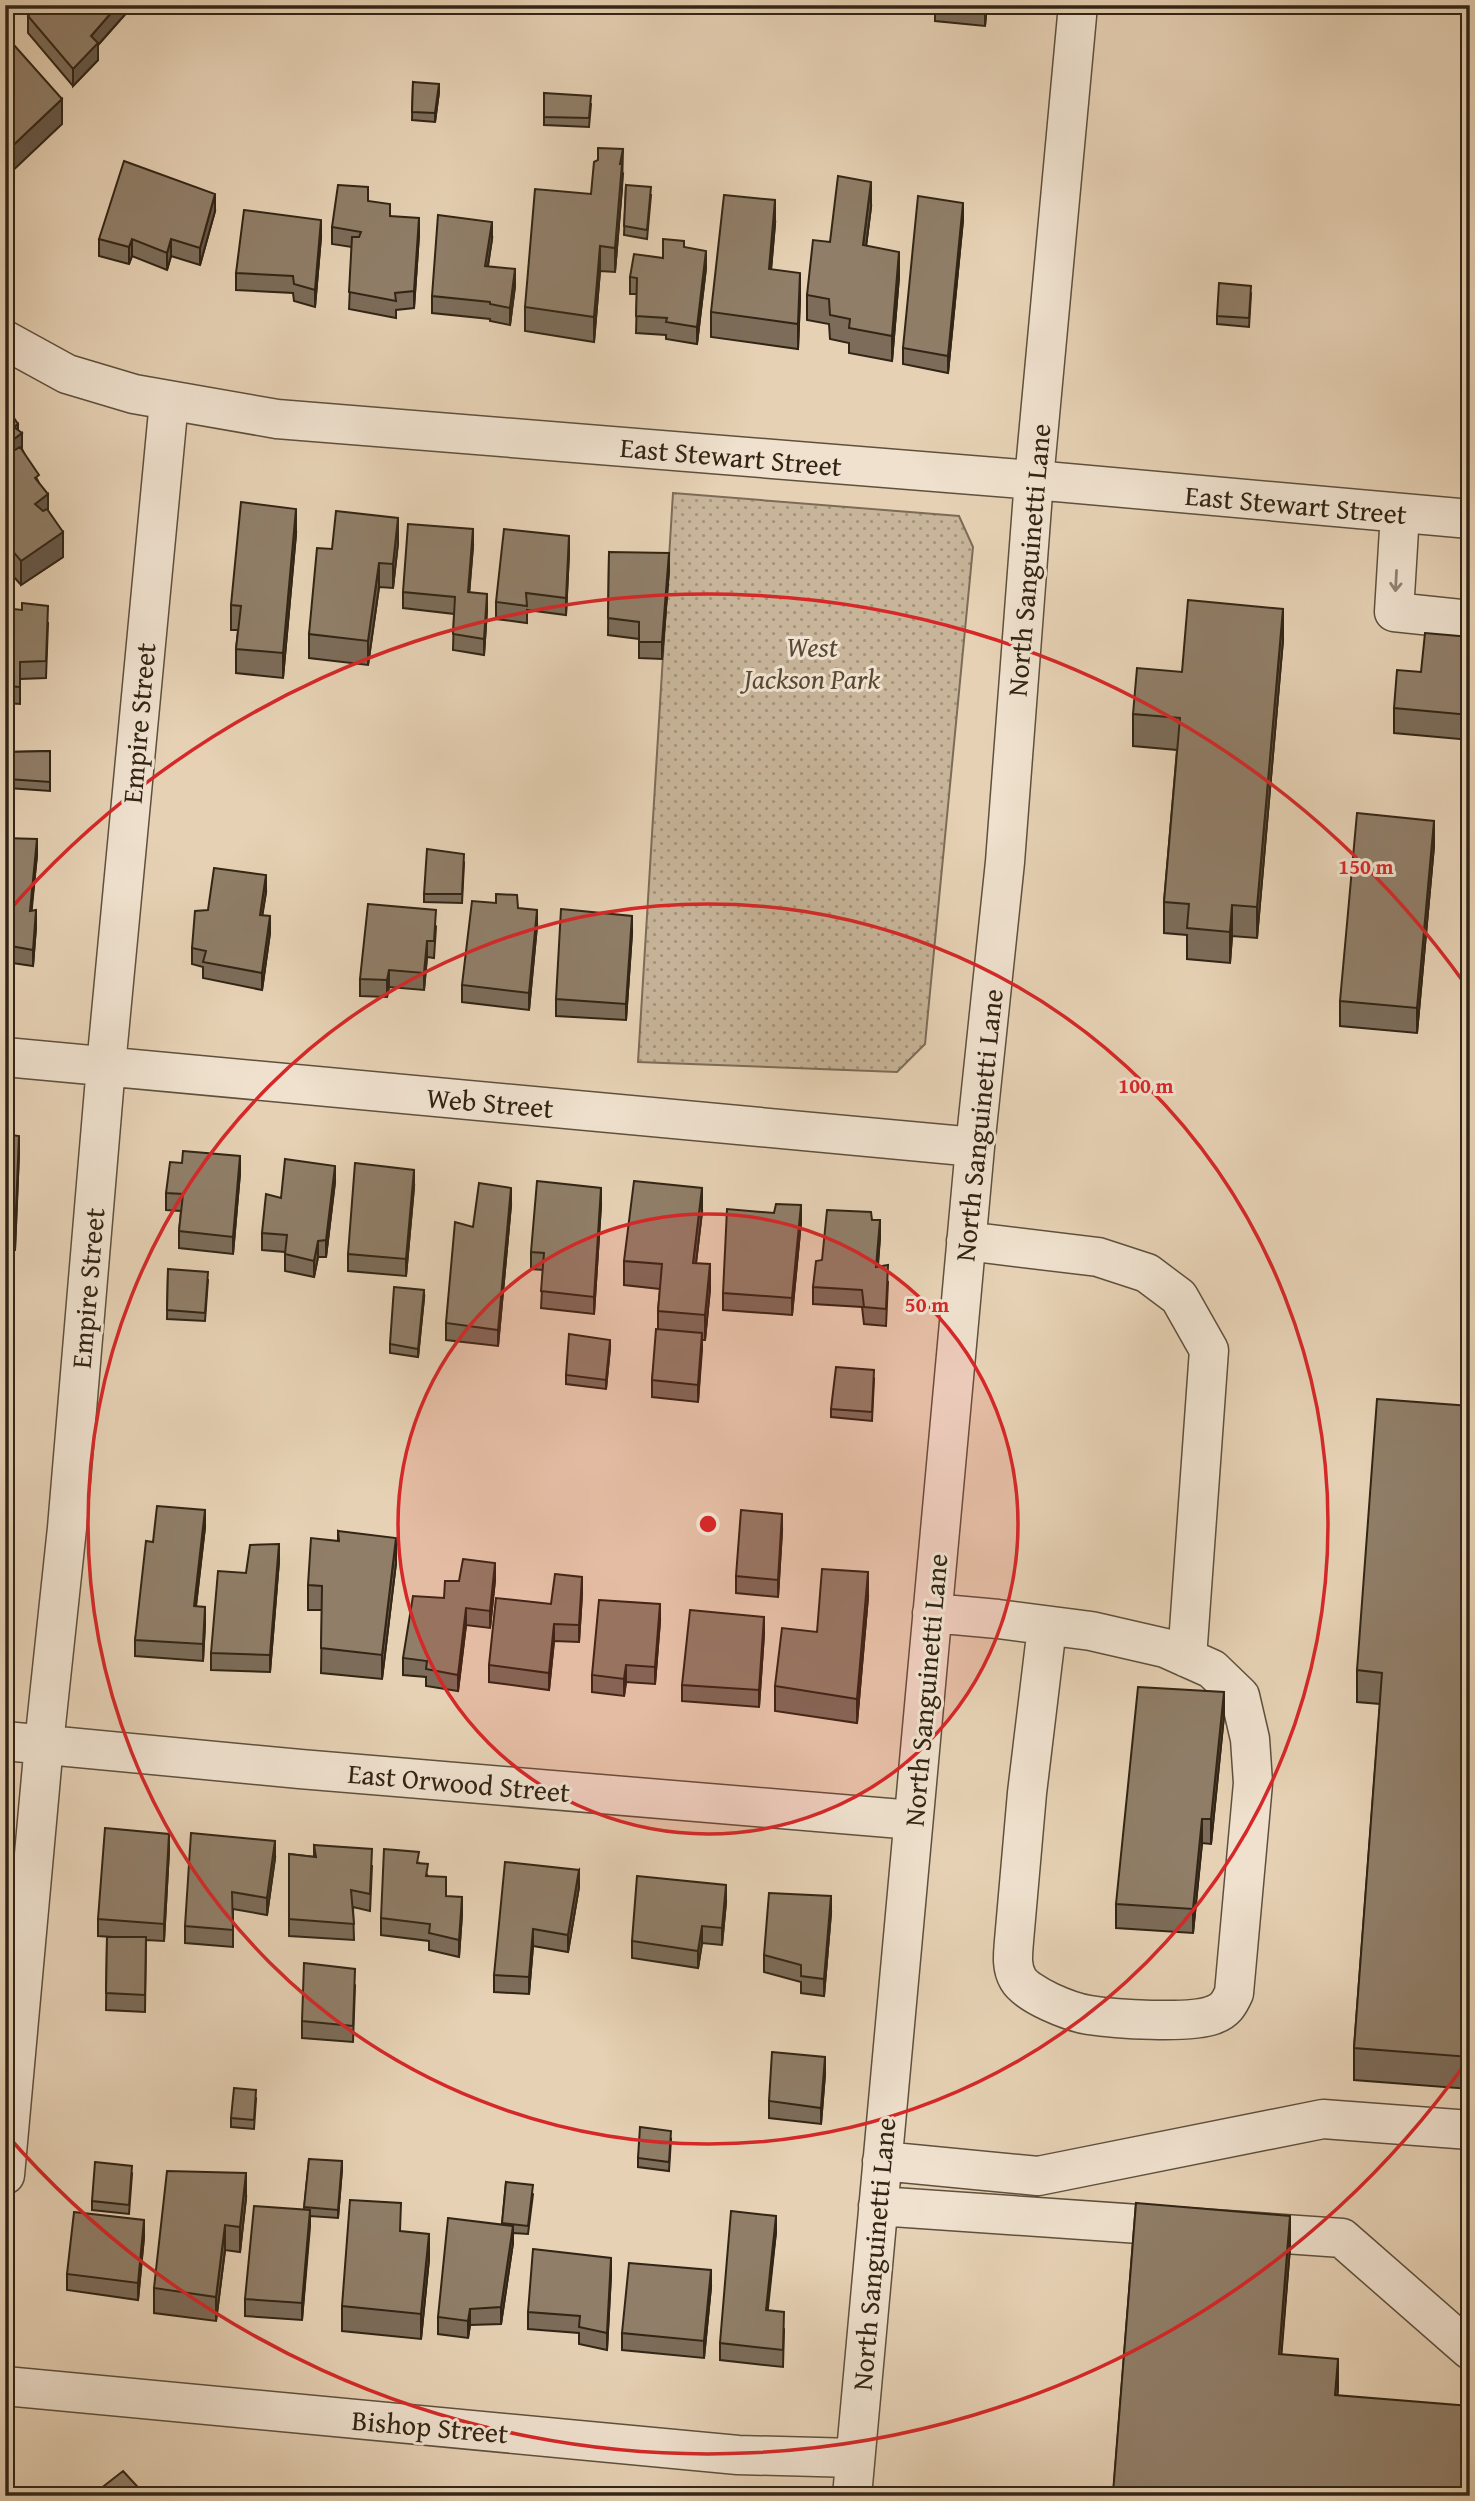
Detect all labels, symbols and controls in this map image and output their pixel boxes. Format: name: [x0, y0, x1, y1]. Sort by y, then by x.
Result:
street label: North Sanguinetti Lane: [996, 422, 1060, 698]
street label: East Stewart Street: [618, 426, 844, 486]
street label: East Stewart Street: [1183, 474, 1409, 534]
one-way arrow: [1389, 569, 1402, 592]
park label: West Jackson Park: [740, 626, 880, 699]
street label: Empire Street: [111, 641, 165, 805]
text: 150 m: [1338, 851, 1394, 882]
street label: North Sanguinetti Lane: [943, 987, 1013, 1263]
text: 100 m: [1118, 1070, 1174, 1101]
street label: Web Street: [425, 1076, 555, 1128]
street label: Empire Street: [60, 1206, 114, 1370]
text: 50 m: [905, 1289, 949, 1320]
centre of rings: [696, 1512, 720, 1536]
street label: North Sanguinetti Lane: [893, 1552, 957, 1828]
street label: East Orwood Street: [346, 1752, 572, 1812]
street label: North Sanguinetti Lane: [841, 2116, 905, 2392]
street label: Bishop Street: [350, 2399, 510, 2453]

